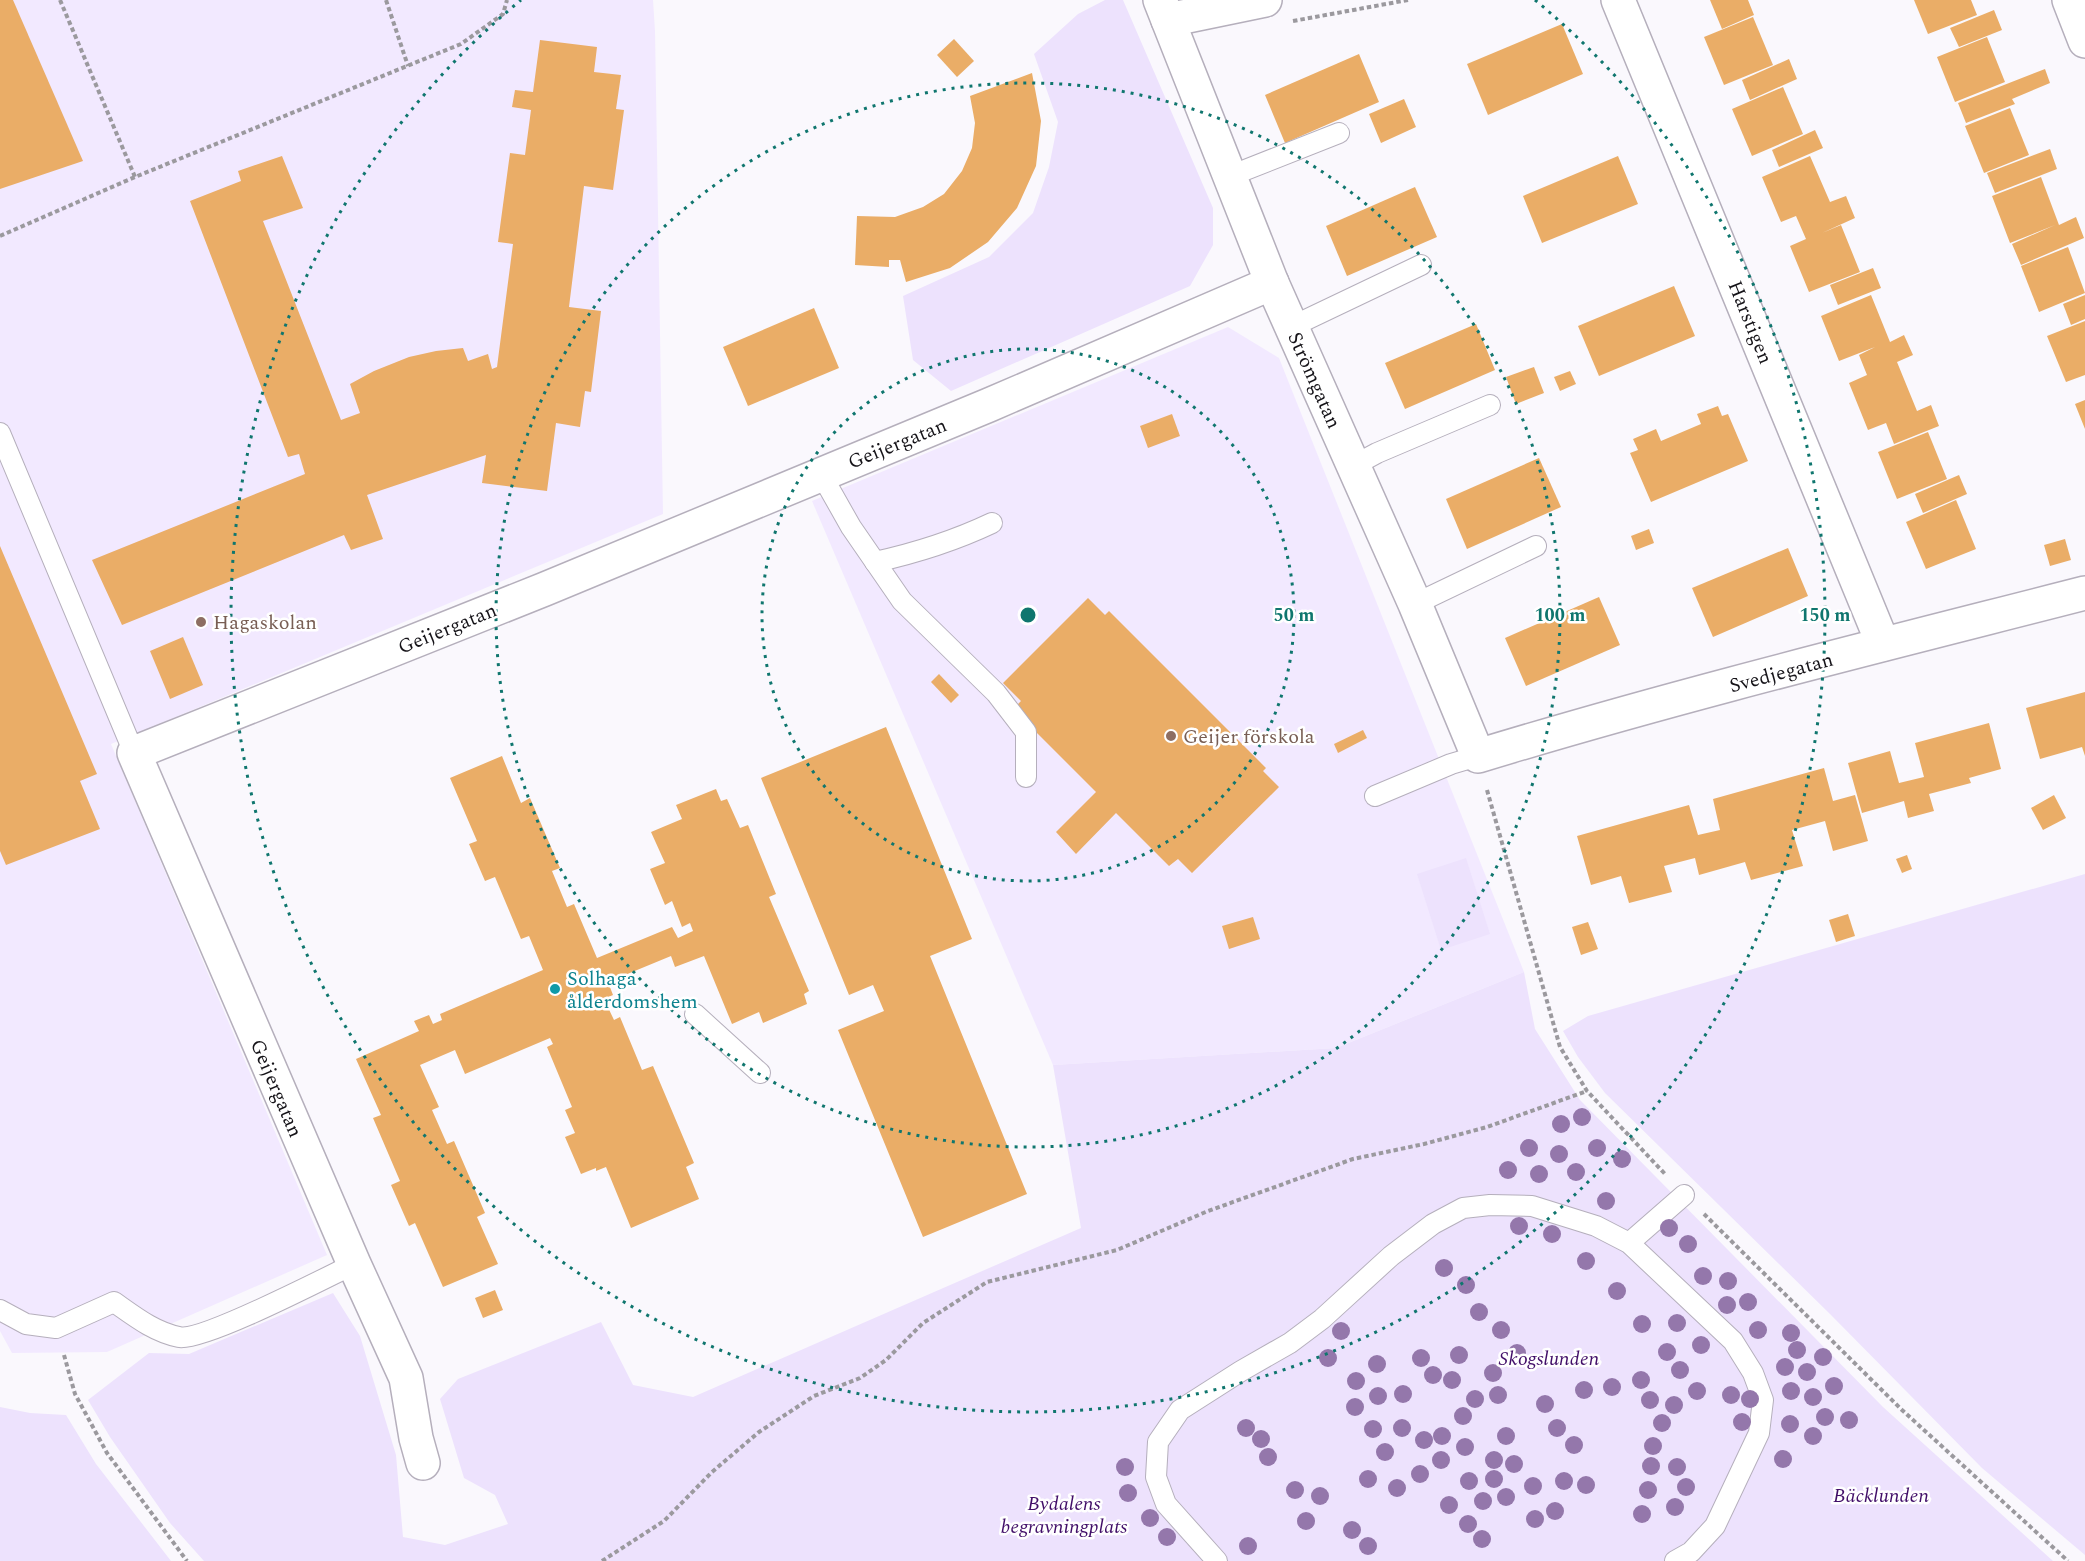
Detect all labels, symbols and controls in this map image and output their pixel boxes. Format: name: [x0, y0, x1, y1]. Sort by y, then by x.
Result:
street label: Harstigen: [1720, 276, 1780, 369]
street label: Strömgatan: [1279, 327, 1349, 434]
street label: Geijergatan: [843, 411, 951, 477]
street label: Geijergatan: [393, 596, 501, 662]
text: 50 m: [1274, 602, 1314, 629]
text: 100 m: [1534, 602, 1586, 629]
text: 150 m: [1799, 602, 1851, 629]
centre of rings: [1018, 605, 1038, 625]
place label: Hagaskolan: [213, 608, 317, 638]
marker: Hagaskolan: [194, 615, 208, 629]
street label: Svedjegatan: [1726, 645, 1837, 701]
place label: Geijer förskola: [1183, 722, 1315, 752]
marker: Geijer förskola: [1164, 729, 1178, 743]
place label: Solhaga ålderdomshem: [567, 964, 698, 1017]
marker: Solhaga ålderdomshem: [548, 982, 562, 996]
street label: Geijergatan: [242, 1035, 310, 1142]
park label: Skogslunden: [1499, 1344, 1600, 1374]
park label: Bäcklunden: [1833, 1481, 1929, 1511]
park label: Bydalens begravningplats: [1001, 1489, 1127, 1542]

